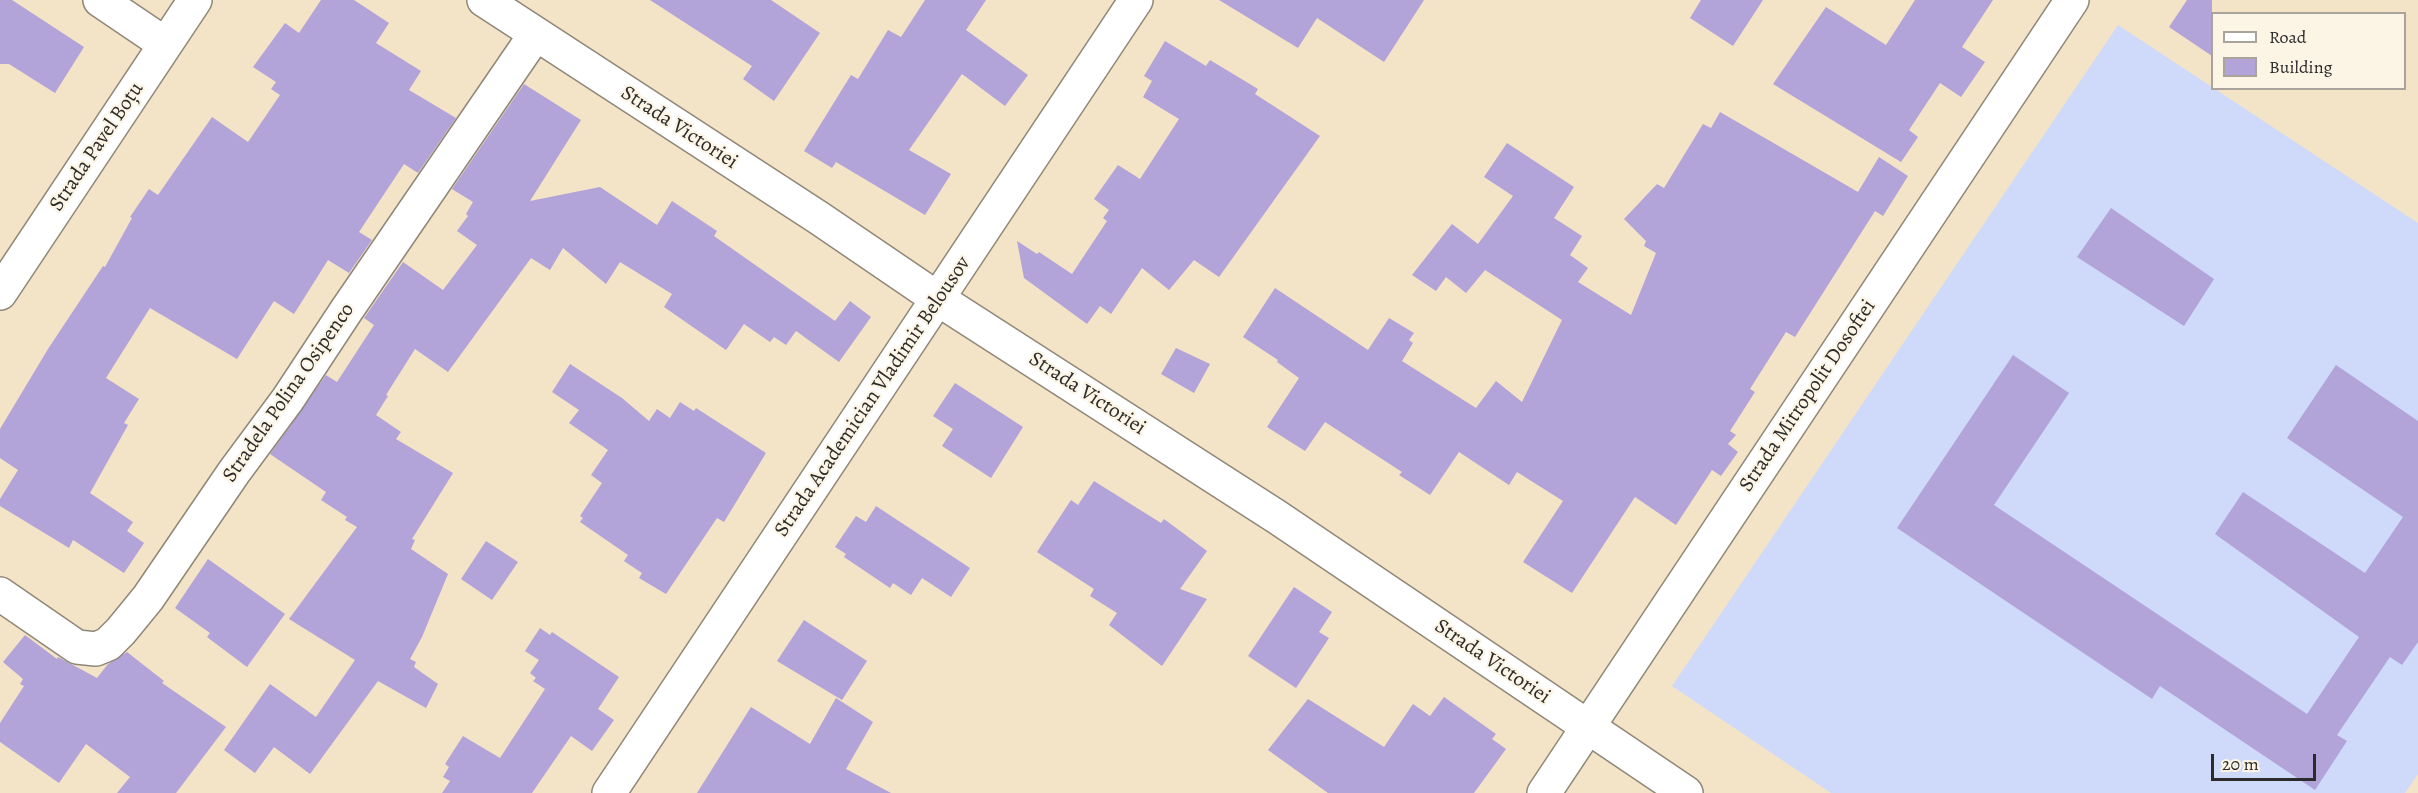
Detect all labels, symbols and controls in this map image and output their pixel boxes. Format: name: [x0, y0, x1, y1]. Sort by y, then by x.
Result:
legend: [2211, 12, 2406, 90]
text: Road: [2269, 25, 2306, 49]
text: Building: [2269, 55, 2333, 79]
street label: Strada Pavel Boțu: [45, 78, 149, 216]
street label: Strada Victoriei: [616, 81, 742, 175]
street label: Strada Academician Vladimir Belousov: [770, 252, 976, 542]
street label: Strada Mitropolit Dosoftei: [1734, 295, 1882, 497]
street label: Stradela Polina Osipenco: [218, 299, 360, 487]
street label: Strada Victoriei: [1024, 347, 1150, 441]
street label: Strada Victoriei: [1429, 614, 1555, 710]
scale bar: [2214, 742, 2319, 780]
text: 20 m: [2222, 752, 2259, 776]

